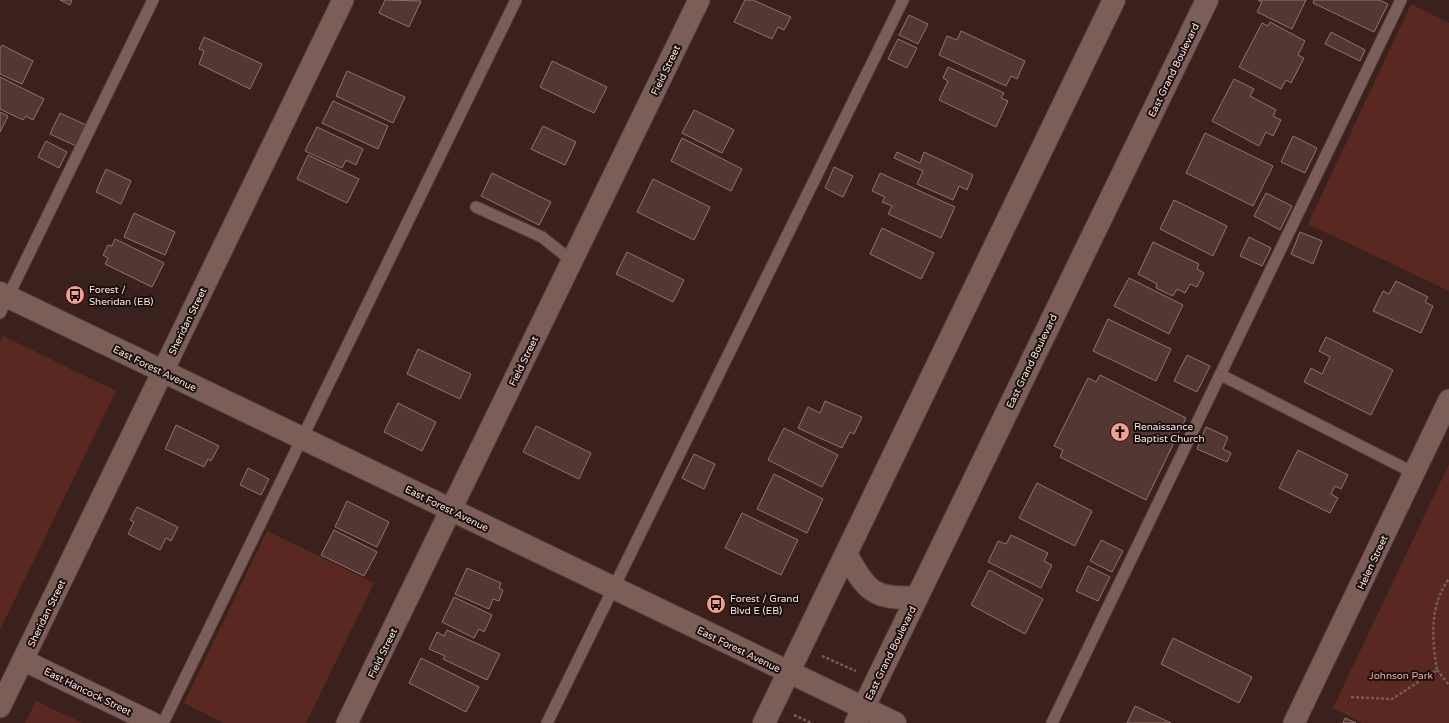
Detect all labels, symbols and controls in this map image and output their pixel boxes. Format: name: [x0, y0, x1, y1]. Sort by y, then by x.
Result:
street label: East Grand Boulevard: [1146, 21, 1202, 119]
street label: Field Street: [649, 43, 683, 97]
bus stop icon: Forest / Sheridan (EB): [64, 284, 86, 306]
place label: Forest / Sheridan (EB): [89, 284, 153, 308]
street label: Sheridan Street: [166, 286, 209, 357]
street label: East Grand Boulevard: [1004, 312, 1060, 410]
street label: Field Street: [507, 334, 541, 388]
street label: East Forest Avenue: [111, 344, 198, 394]
church icon: Renaissance Baptist Church: [1109, 421, 1131, 443]
place label: Renaissance Baptist Church: [1134, 421, 1205, 445]
street label: East Forest Avenue: [403, 484, 490, 534]
street label: Helen Street: [1355, 533, 1391, 591]
street label: Sheridan Street: [25, 578, 68, 649]
bus stop icon: Forest / Grand Blvd E (EB): [705, 593, 727, 615]
place label: Forest / Grand Blvd E (EB): [730, 593, 799, 617]
street label: East Grand Boulevard: [863, 604, 919, 702]
street label: East Forest Avenue: [695, 625, 782, 675]
street label: Field Street: [366, 626, 400, 680]
street label: East Hancock Street: [42, 666, 133, 718]
park label: Johnson Park: [1369, 670, 1433, 682]

